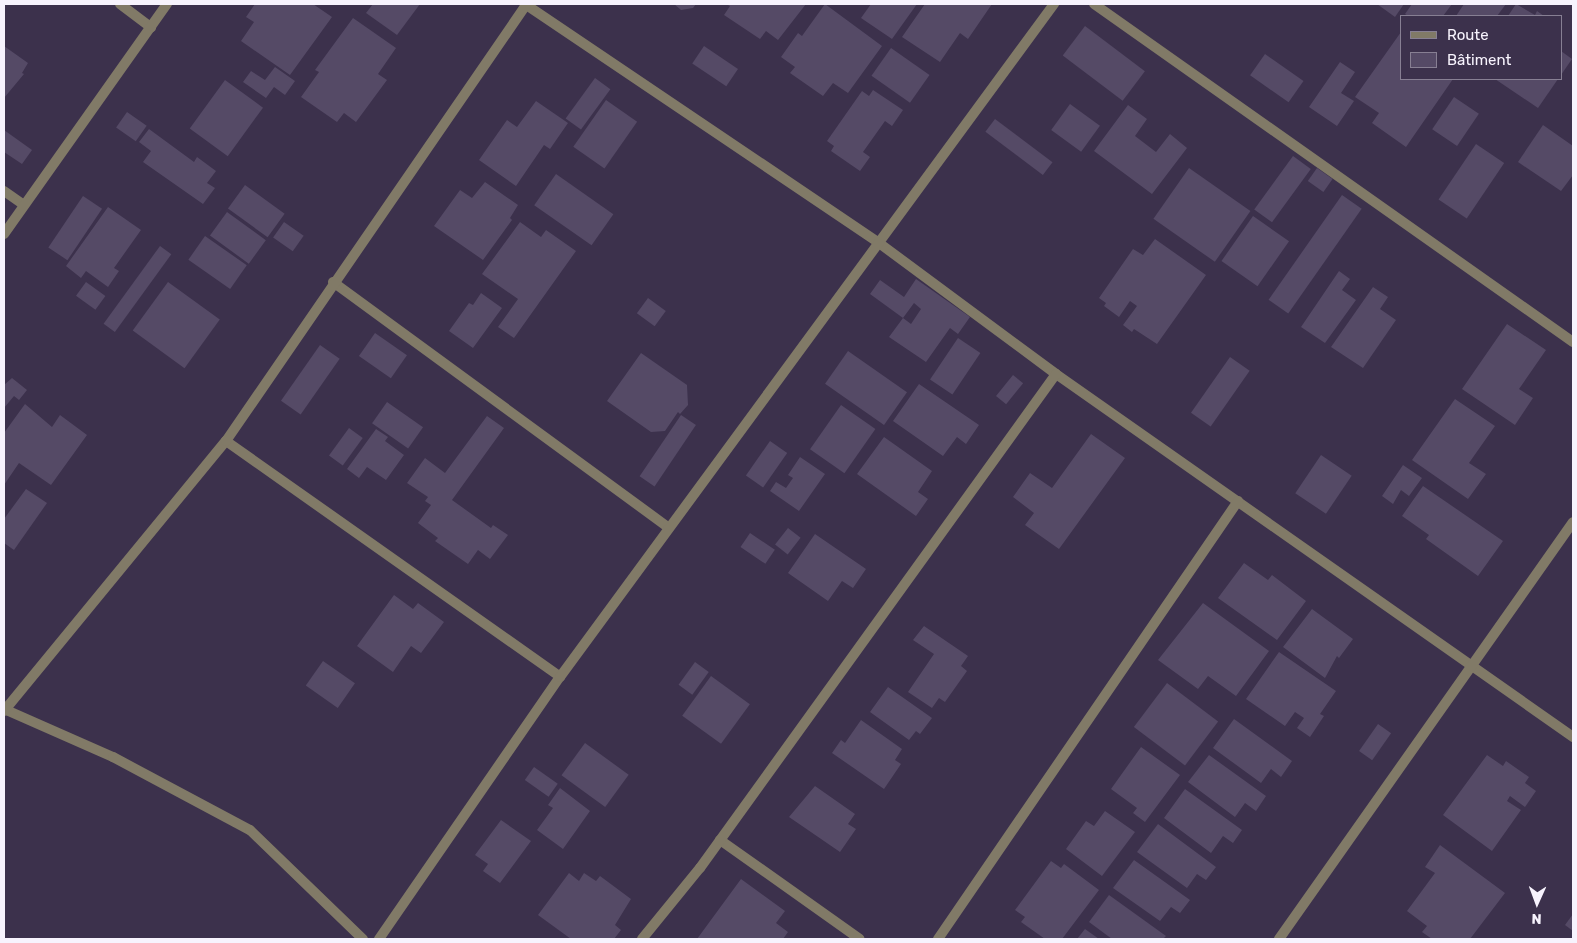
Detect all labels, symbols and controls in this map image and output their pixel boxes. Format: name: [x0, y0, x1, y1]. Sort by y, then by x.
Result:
legend: [1400, 15, 1562, 80]
text: Route: [1447, 26, 1489, 44]
text: Bâtiment: [1447, 51, 1511, 69]
north arrow: [1512, 878, 1562, 928]
text: N: [1531, 910, 1542, 927]

